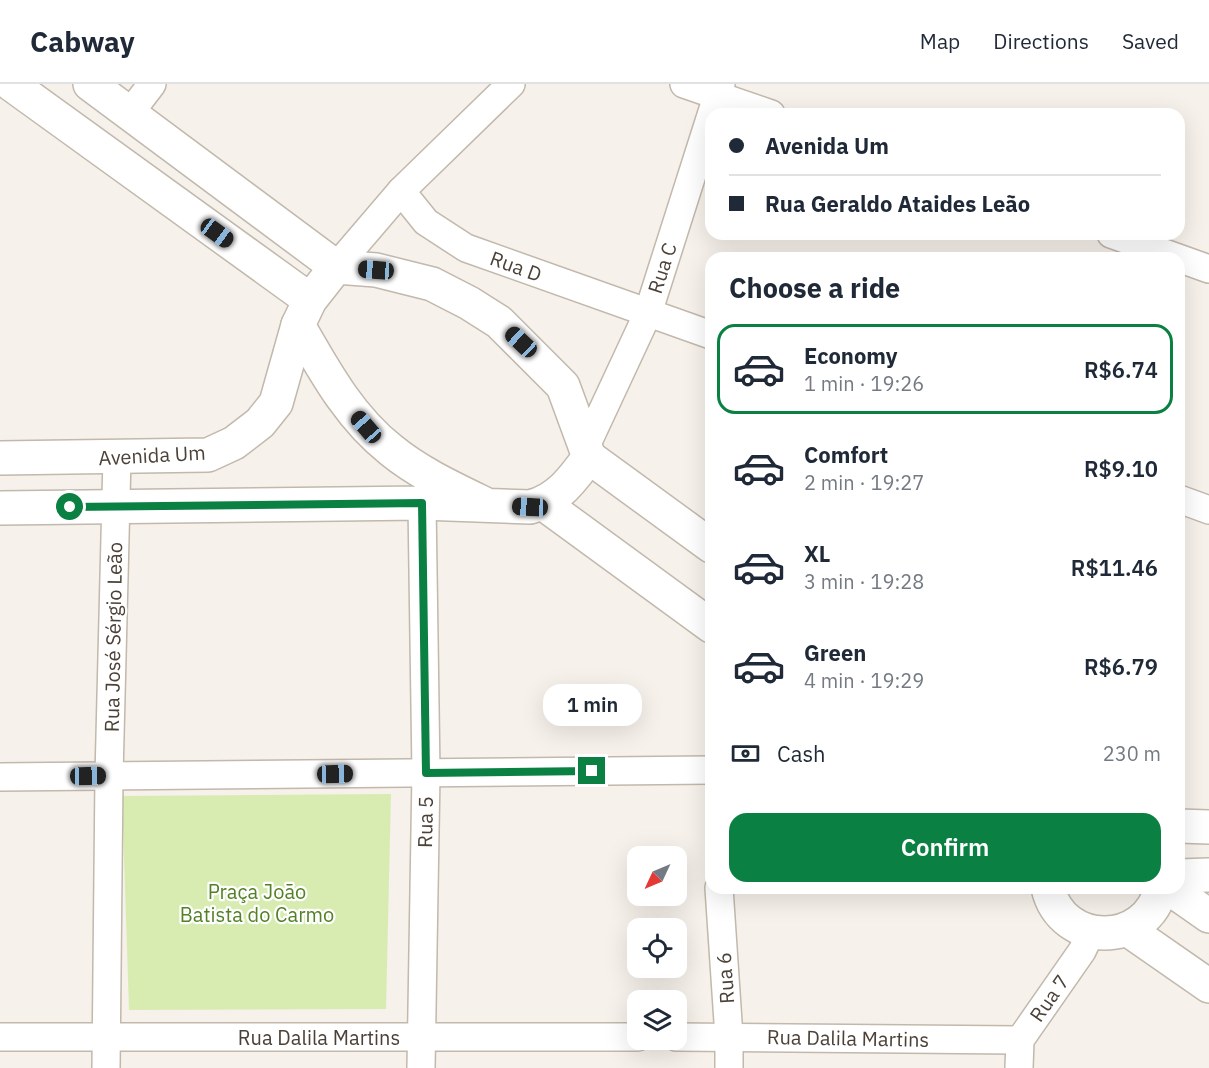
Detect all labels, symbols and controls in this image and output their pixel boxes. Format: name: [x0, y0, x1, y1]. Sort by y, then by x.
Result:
text: Cabway: [30, 23, 135, 60]
text: Map: [920, 27, 960, 55]
text: Directions: [993, 27, 1089, 55]
text: Saved: [1122, 27, 1179, 55]
text: Avenida Um: [765, 131, 889, 160]
text: Rua Geraldo Ataides Leão: [765, 189, 1030, 218]
car: [197, 215, 237, 251]
street label: Rua C: [641, 239, 683, 297]
street label: Rua D: [486, 244, 546, 288]
car: [357, 260, 395, 280]
text: Choose a ride: [729, 270, 900, 305]
car: [502, 323, 540, 361]
text: Economy: [804, 341, 898, 370]
icon: car: [732, 342, 786, 396]
text: R$6.74: [1084, 355, 1158, 384]
text: 1 min · 19:26: [804, 370, 924, 397]
car: [347, 408, 385, 446]
street label: Avenida Um: [98, 439, 206, 471]
text: Comfort: [804, 440, 888, 469]
icon: car: [732, 441, 786, 495]
text: R$9.10: [1084, 454, 1158, 483]
text: 2 min · 19:27: [804, 469, 924, 496]
route start: [56, 493, 83, 520]
car: [512, 497, 548, 517]
text: XL: [804, 539, 830, 568]
icon: car: [732, 540, 786, 594]
street label: Rua José Sérgio Leão: [98, 542, 128, 732]
text: R$11.46: [1071, 553, 1158, 582]
text: 3 min · 19:28: [804, 568, 924, 595]
text: Green: [804, 638, 866, 667]
icon: car: [732, 639, 786, 693]
text: R$6.79: [1084, 652, 1158, 681]
text: 4 min · 19:29: [804, 667, 924, 694]
callout: 1 min: [542, 684, 642, 726]
text: 1 min: [567, 691, 618, 718]
icon: cash: [729, 737, 762, 770]
text: Cash: [777, 739, 826, 768]
text: 230 m: [1103, 740, 1161, 767]
route end: [578, 757, 605, 784]
car: [317, 765, 353, 783]
car: [70, 767, 106, 785]
street label: Rua 5: [411, 796, 439, 848]
button: Confirm: [729, 813, 1161, 882]
north arrow: [627, 846, 687, 906]
map controls: [627, 846, 687, 1050]
park label: Praça João Batista do Carmo: [180, 878, 334, 928]
button: locate: [627, 918, 687, 978]
street label: Rua 6: [710, 951, 740, 1005]
street label: Rua 7: [1023, 969, 1075, 1027]
button: layers: [627, 990, 687, 1050]
street label: Rua Dalila Martins: [767, 1023, 929, 1053]
street label: Rua Dalila Martins: [238, 1024, 400, 1051]

